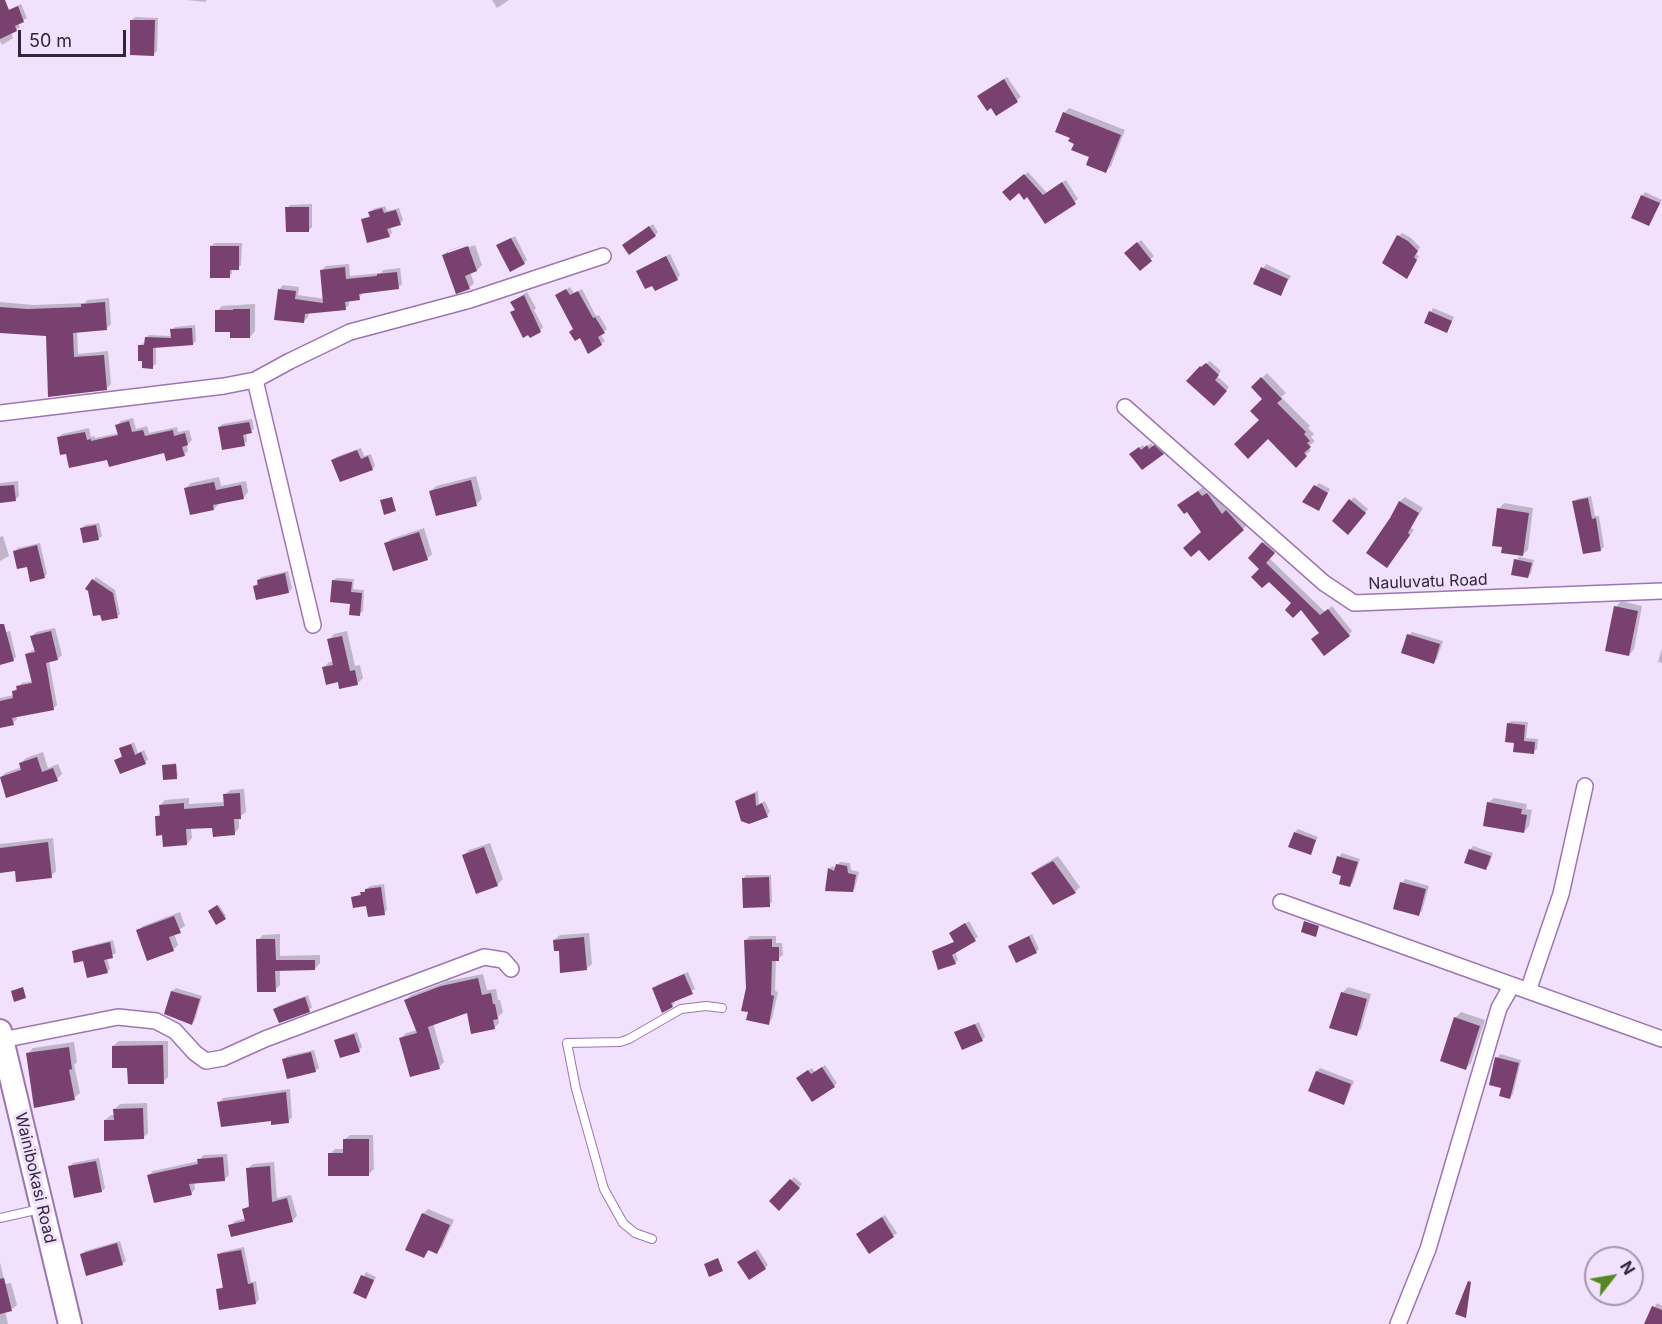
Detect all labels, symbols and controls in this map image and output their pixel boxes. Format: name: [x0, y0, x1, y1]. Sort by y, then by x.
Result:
scale bar: [21, 18, 129, 56]
text: 50 m: [29, 30, 72, 51]
street label: Nauluvatu Road: [1368, 570, 1488, 594]
street label: Wainibokasi Road: [11, 1111, 59, 1245]
north arrow: [1584, 1246, 1644, 1306]
text: N: [1616, 1257, 1639, 1278]

